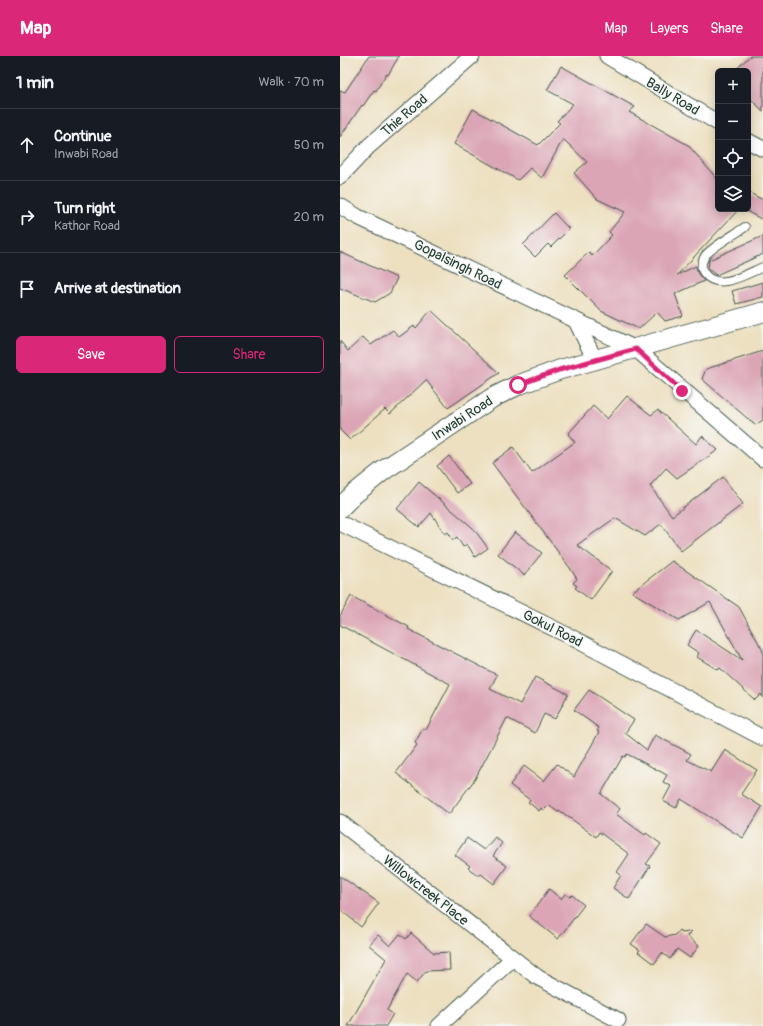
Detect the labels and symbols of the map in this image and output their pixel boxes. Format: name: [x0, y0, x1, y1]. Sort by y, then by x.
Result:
street label: Bally Road: [643, 74, 703, 119]
street label: Thie Road: [378, 91, 431, 140]
street label: Gopalsingh Road: [411, 236, 505, 293]
route start: [509, 376, 527, 394]
route end: [673, 382, 691, 400]
street label: Inwabi Road: [429, 392, 496, 444]
street label: Gokul Road: [520, 606, 586, 651]
street label: Willowcreek Place: [379, 852, 472, 929]

